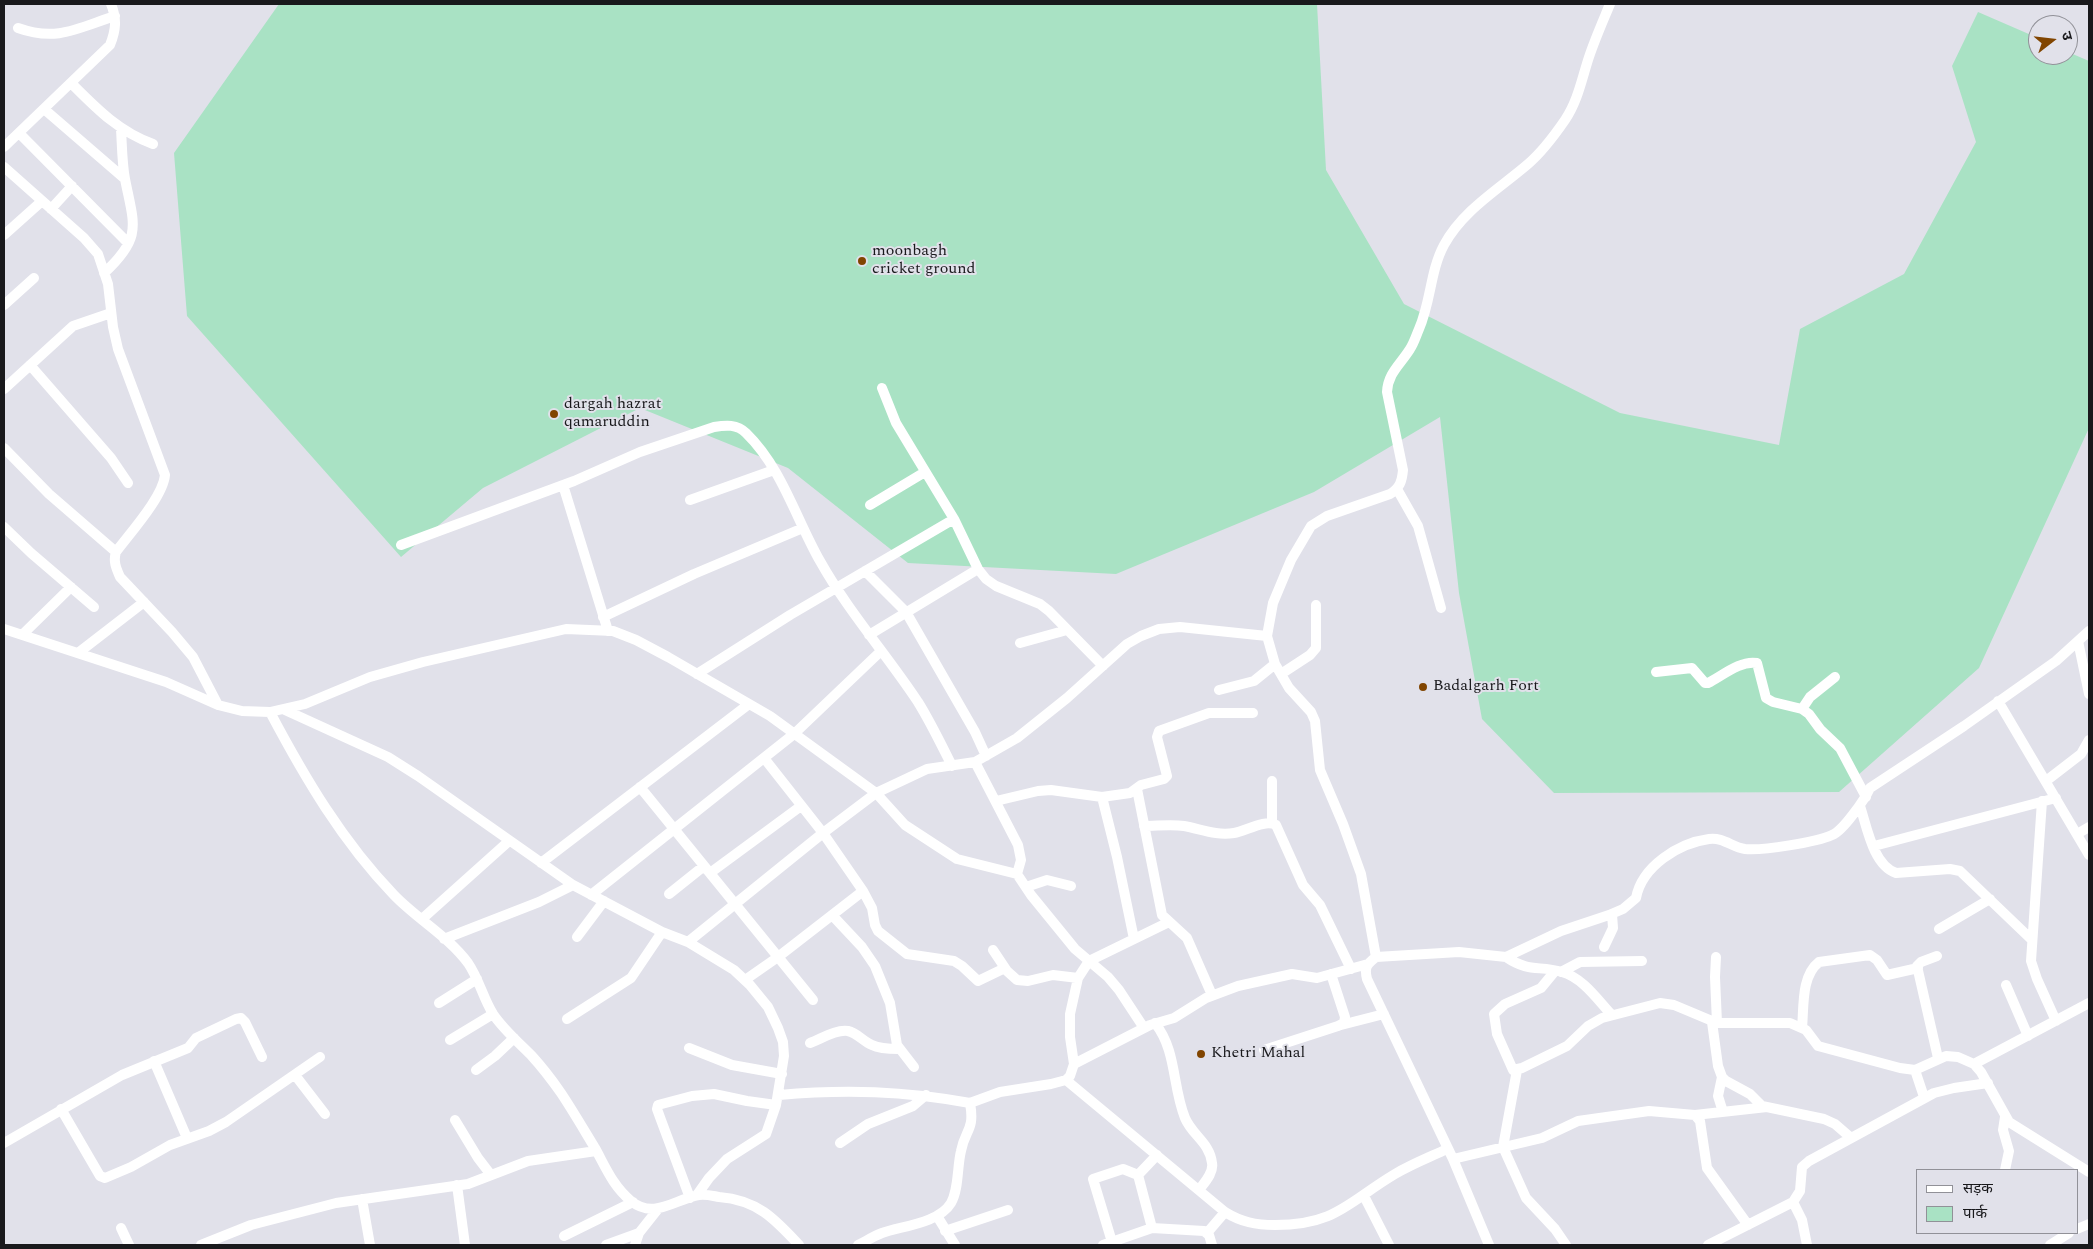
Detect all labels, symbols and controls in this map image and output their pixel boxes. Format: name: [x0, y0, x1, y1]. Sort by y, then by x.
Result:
north arrow: [2028, 15, 2078, 65]
text: उ: [2056, 29, 2078, 43]
place label: moonbagh cricket ground: [872, 242, 976, 280]
marker: moonbagh cricket ground: [856, 255, 868, 267]
place label: dargah hazrat qamaruddin: [564, 395, 661, 433]
marker: dargah hazrat qamaruddin: [548, 408, 560, 420]
place label: Badalgarh Fort: [1433, 677, 1539, 697]
marker: Badalgarh Fort: [1417, 681, 1429, 693]
place label: Khetri Mahal: [1211, 1044, 1305, 1064]
marker: Khetri Mahal: [1195, 1048, 1207, 1060]
legend: [1916, 1169, 2078, 1234]
text: सड़क: [1963, 1177, 1993, 1200]
text: पार्क: [1963, 1202, 1987, 1225]

